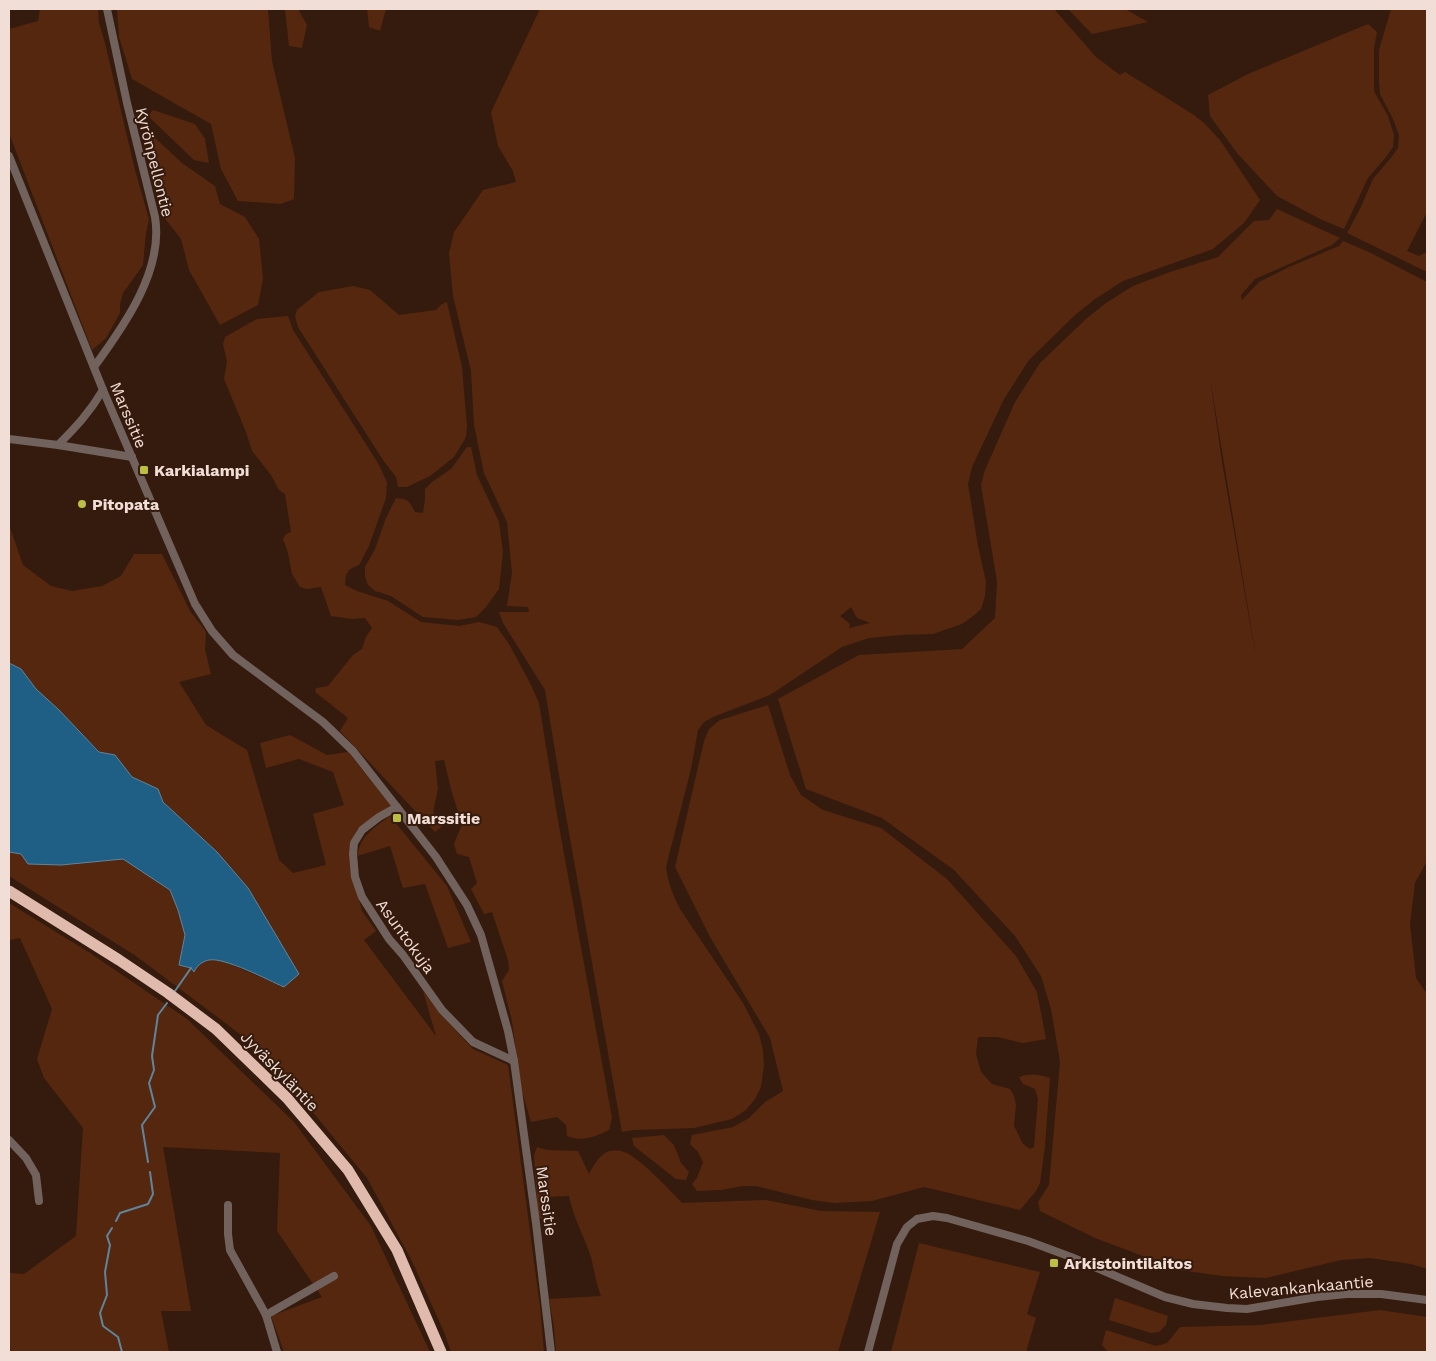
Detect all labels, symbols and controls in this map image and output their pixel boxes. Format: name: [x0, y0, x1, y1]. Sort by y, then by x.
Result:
street label: Kyrönpellontie: [132, 105, 177, 219]
street label: Marssitie: [106, 379, 151, 451]
place label: Karkialampi: [154, 461, 249, 480]
marker: Karkialampi: [138, 464, 150, 476]
place label: Pitopata: [92, 495, 160, 514]
marker: Pitopata: [76, 498, 88, 510]
place label: Marssitie: [407, 809, 480, 828]
marker: Marssitie: [391, 812, 403, 824]
street label: Asuntokuja: [372, 895, 439, 977]
street label: Jyväskyläntie: [237, 1027, 323, 1115]
street label: Marssitie: [532, 1165, 561, 1237]
place label: Arkistointilaitos: [1064, 1254, 1192, 1273]
marker: Arkistointilaitos: [1048, 1257, 1060, 1269]
street label: Kalevankankaantie: [1228, 1272, 1374, 1303]

